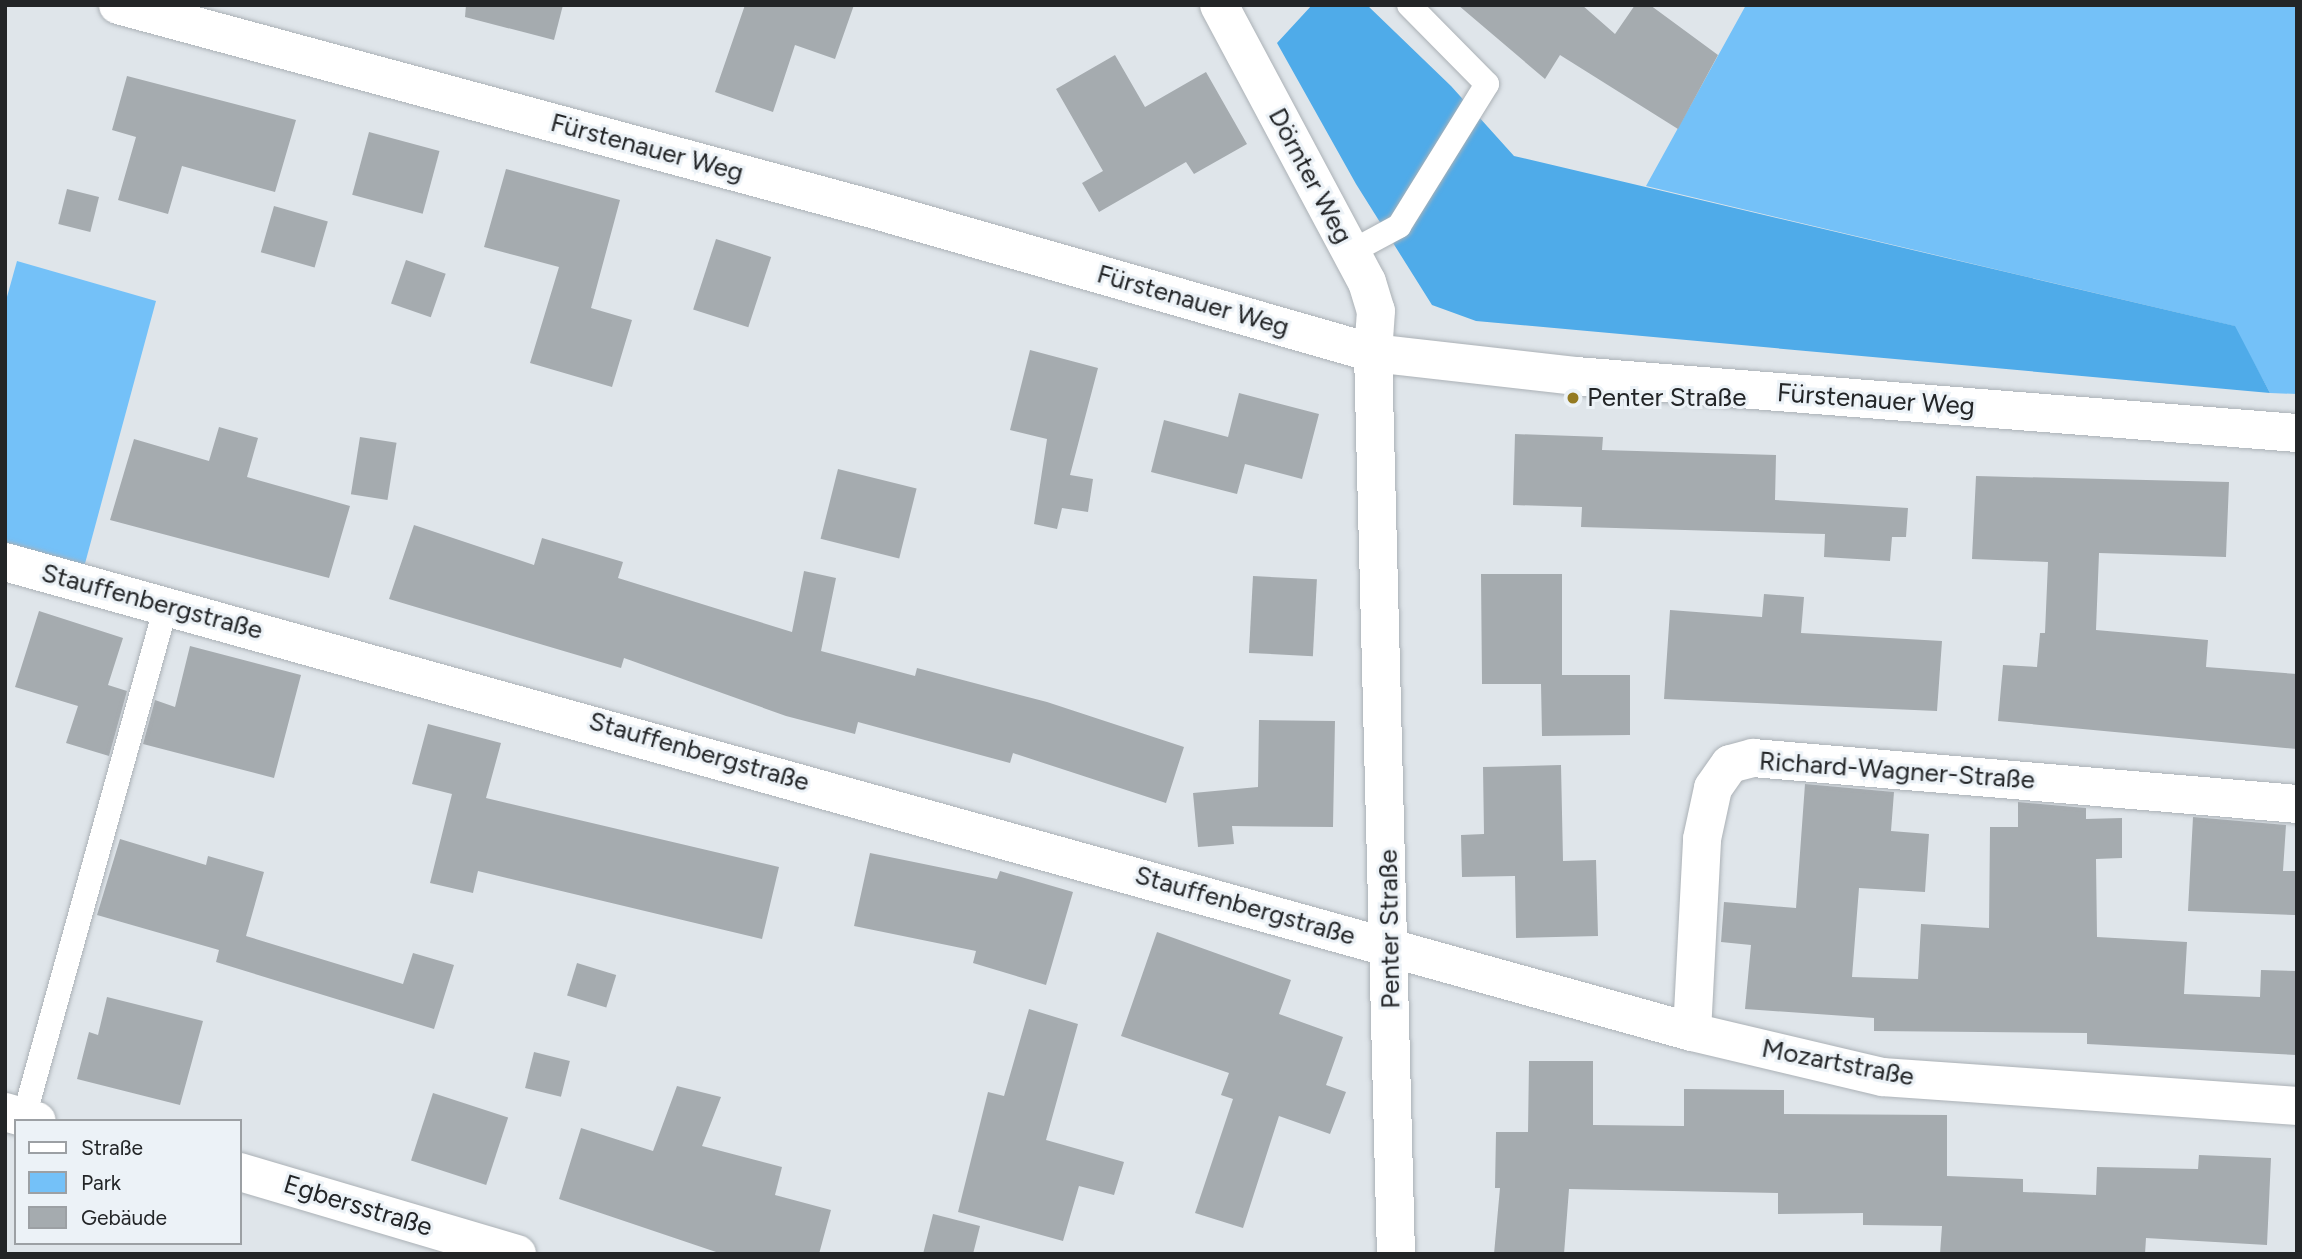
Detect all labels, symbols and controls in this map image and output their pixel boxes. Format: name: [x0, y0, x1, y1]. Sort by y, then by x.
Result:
street label: Dörnter Weg: [1261, 103, 1359, 249]
street label: Fürstenauer Weg: [547, 107, 747, 189]
street label: Fürstenauer Weg: [1093, 259, 1293, 343]
street label: Fürstenauer Weg: [1776, 378, 1976, 422]
place label: Penter Straße: [1587, 382, 1746, 414]
marker: Penter Straße: [1565, 390, 1581, 406]
street label: Stauffenbergstraße: [38, 557, 266, 647]
street label: Stauffenbergstraße: [585, 706, 813, 798]
street label: Richard-Wagner-Straße: [1758, 746, 2036, 796]
street label: Penter Straße: [1373, 849, 1407, 1009]
street label: Stauffenbergstraße: [1131, 860, 1359, 952]
street label: Mozartstraße: [1759, 1033, 1917, 1093]
legend: [14, 1119, 242, 1245]
text: Straße: [81, 1135, 143, 1160]
street label: Egbersstraße: [280, 1169, 436, 1243]
text: Park: [81, 1170, 121, 1195]
text: Gebäude: [81, 1205, 167, 1230]

